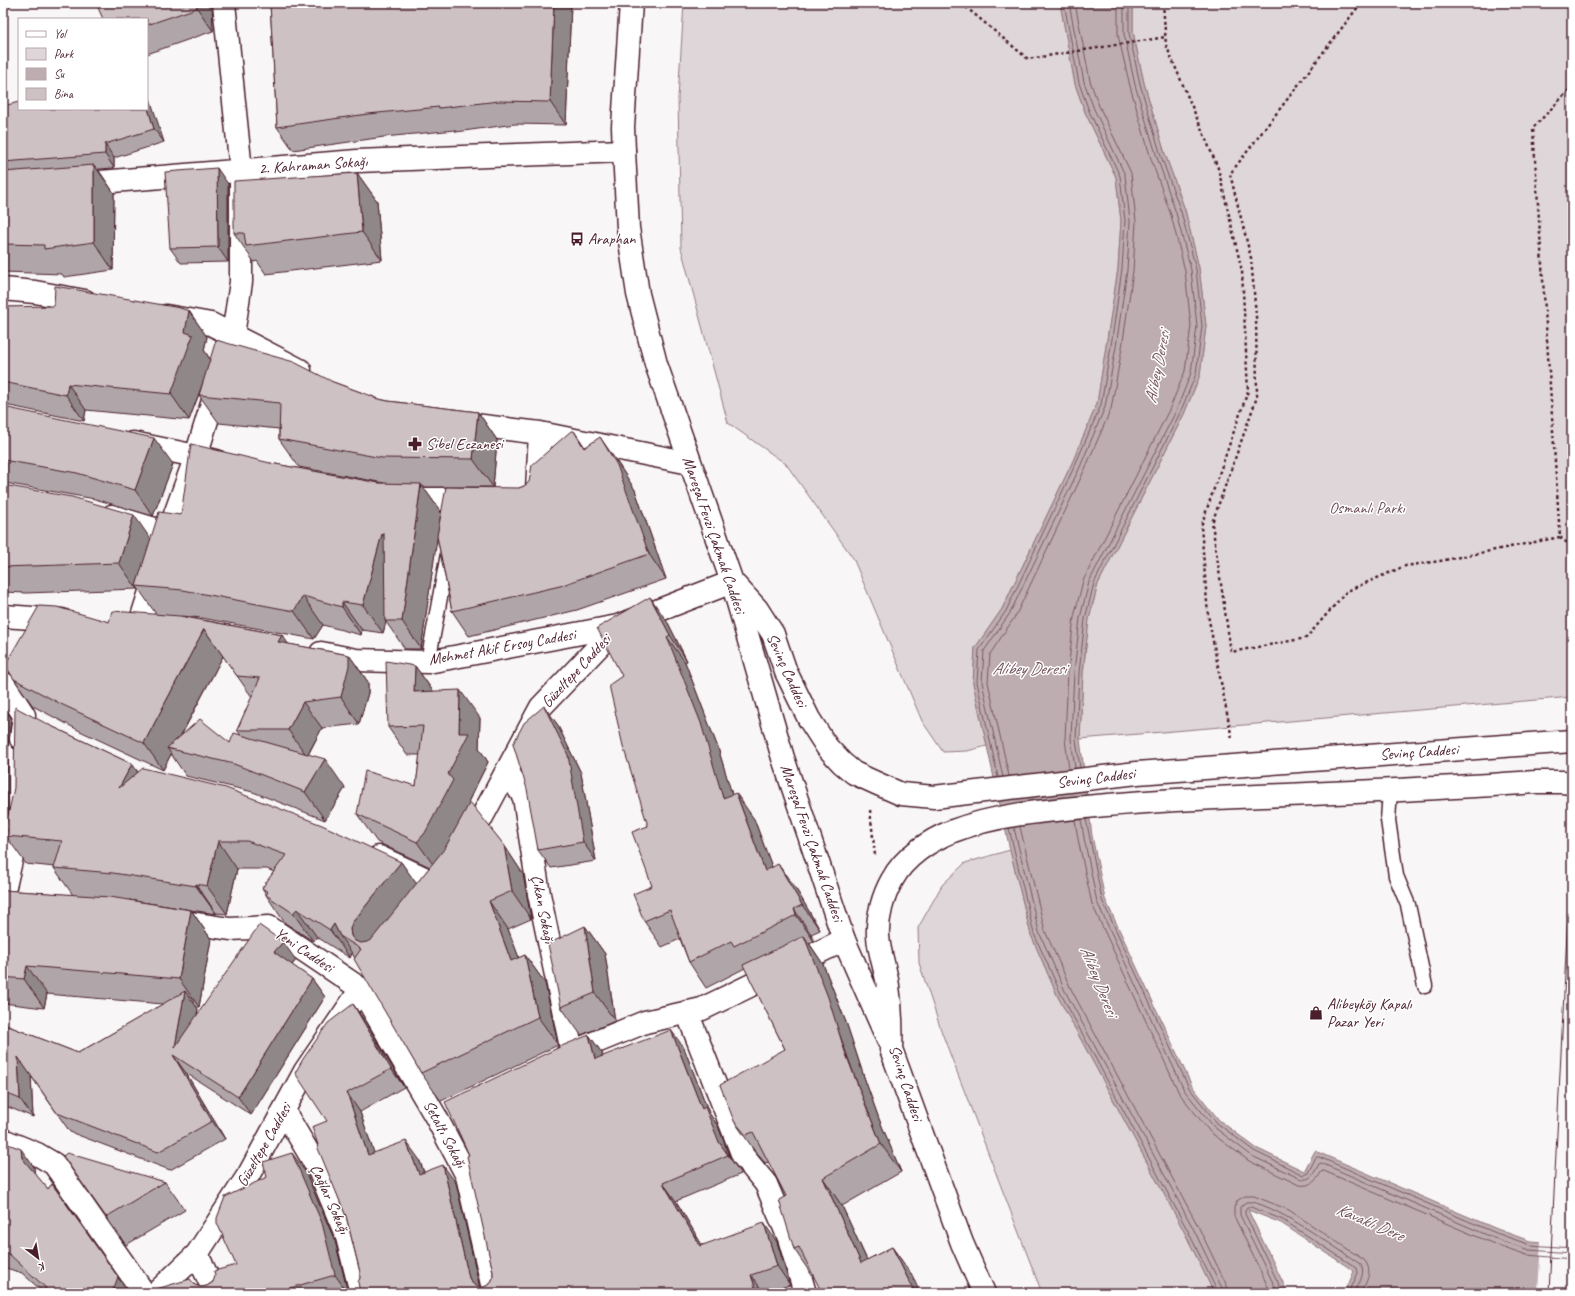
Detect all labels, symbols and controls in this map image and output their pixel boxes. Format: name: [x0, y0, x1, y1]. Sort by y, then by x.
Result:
legend: [18, 18, 148, 110]
text: Yol: [54, 26, 68, 42]
text: Park: [54, 46, 75, 62]
text: Su: [54, 66, 66, 82]
text: Bina: [54, 86, 74, 102]
street label: 2. Kahraman Sokağı: [258, 151, 369, 179]
place label: Araphan: [588, 229, 636, 249]
bus stop icon: Araphan: [569, 231, 585, 247]
water label: Alibey Deresi: [1140, 325, 1175, 405]
place label: Sibel Eczanesi: [426, 434, 505, 454]
pharmacy icon: Sibel Eczanesi: [407, 436, 423, 452]
street label: Mareşal Fevzi Çakmak Caddesi: [678, 454, 751, 618]
park label: Osmanlı Parkı: [1329, 498, 1406, 518]
street label: Mehmet Akif Ersoy Caddesi: [427, 624, 579, 670]
street label: Güzeltepe Caddesi: [537, 629, 616, 712]
street label: Sevinç Caddesi: [762, 630, 813, 712]
water label: Alibey Deresi: [992, 658, 1070, 679]
street label: Sevinç Caddesi: [1379, 739, 1461, 765]
street label: Mareşal Fevzi Çakmak Caddesi: [776, 762, 849, 926]
street label: Sevinç Caddesi: [1056, 763, 1138, 793]
street label: Çıkan Sokağı: [527, 873, 560, 946]
street label: Yeni Caddesi: [271, 923, 339, 978]
water label: Alibey Deresi: [1076, 943, 1124, 1022]
place label: Alibeyköy Kapalı Pazar Yeri: [1327, 994, 1413, 1032]
shop icon: Alibeyköy Kapalı Pazar Yeri: [1308, 1005, 1324, 1021]
street label: Sevinç Caddesi: [884, 1043, 928, 1125]
street label: Setaltı Sokağı: [419, 1097, 472, 1172]
street label: Güzeltepe Caddesi: [232, 1098, 297, 1190]
street label: Çağlar Sokağı: [306, 1161, 355, 1238]
water label: Kavaklı Dere: [1333, 1198, 1409, 1246]
north arrow: [18, 1238, 58, 1278]
text: K: [35, 1259, 49, 1275]

